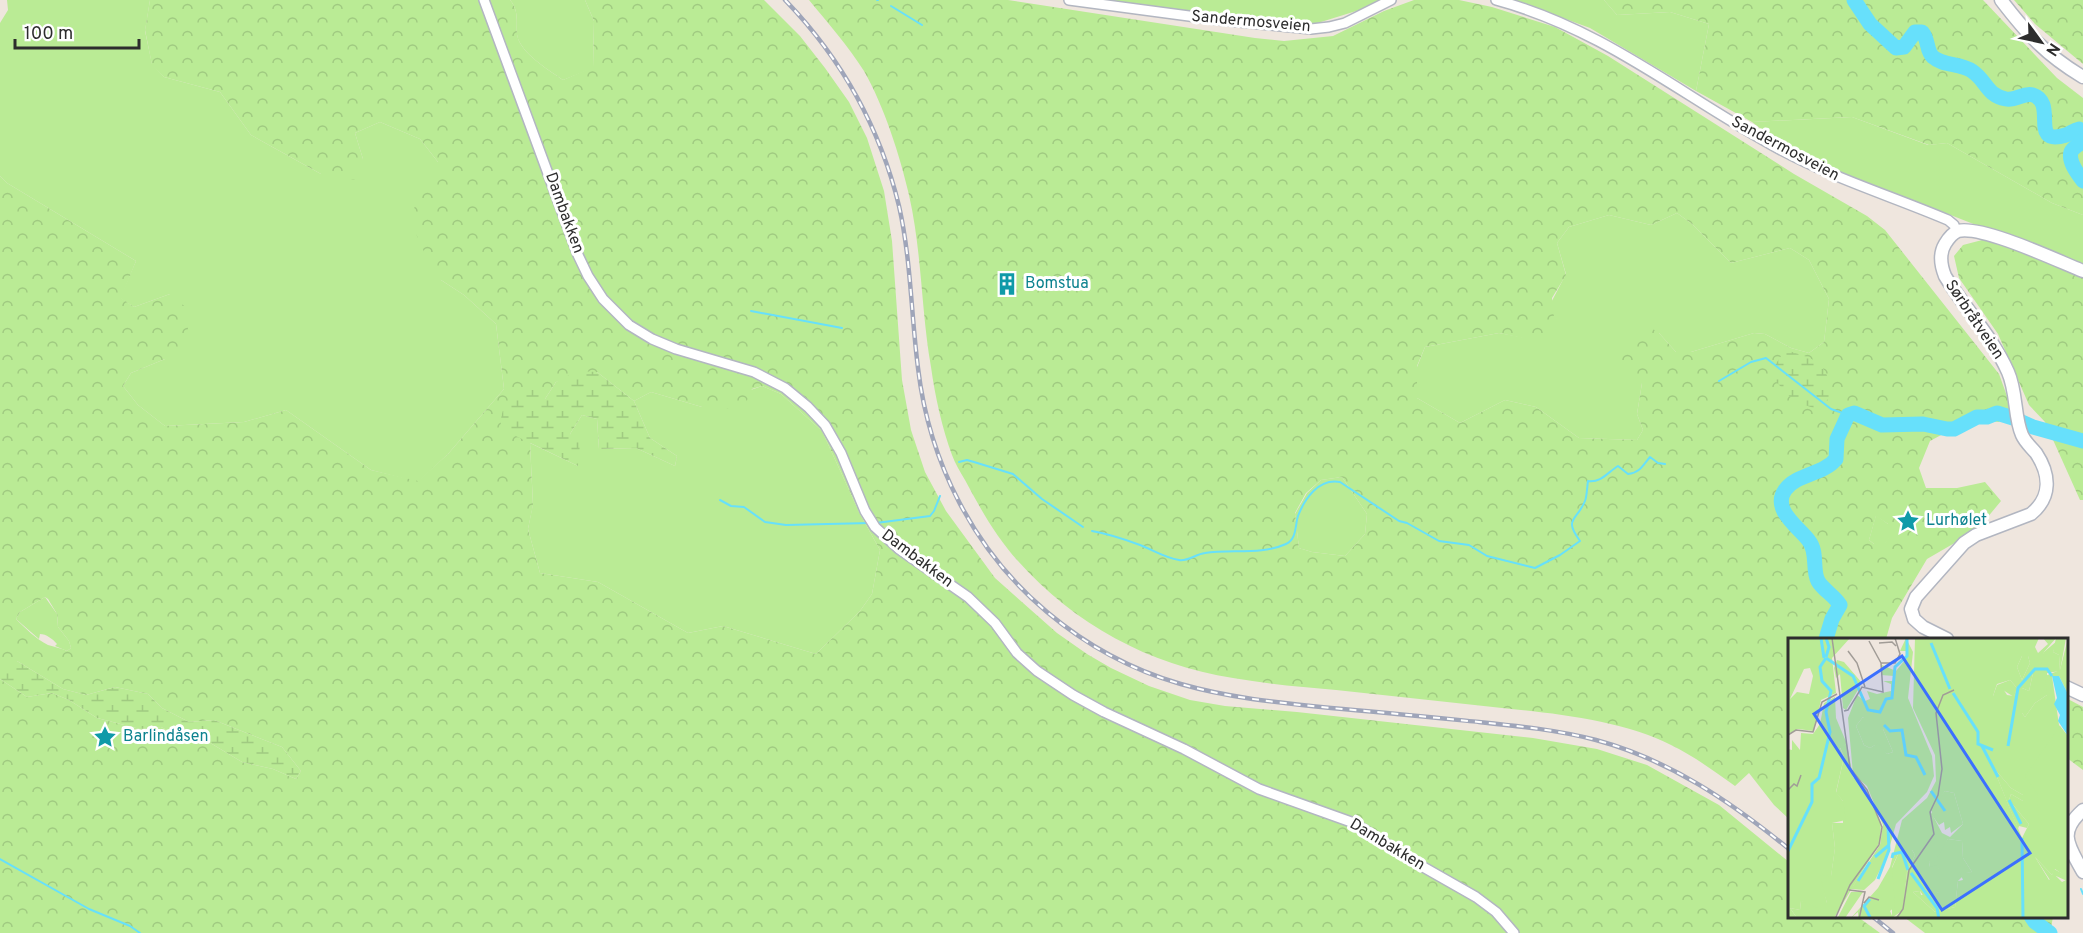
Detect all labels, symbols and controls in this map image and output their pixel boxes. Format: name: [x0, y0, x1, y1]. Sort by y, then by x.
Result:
street label: Sandermosveien: [1191, 7, 1311, 37]
scale bar: [15, 12, 140, 50]
north arrow: [2011, 12, 2071, 72]
text: 100 m: [24, 23, 73, 46]
text: N: [2040, 39, 2063, 59]
street label: Sandermosveien: [1727, 112, 1843, 186]
street label: Dambakken: [540, 170, 588, 256]
building icon: Bomstua: [994, 271, 1020, 297]
place label: Bomstua: [1025, 274, 1089, 294]
street label: Sørbråtveien: [1940, 276, 2008, 364]
place icon: Lurhølet: [1895, 508, 1921, 534]
place label: Lurhølet: [1926, 511, 1987, 531]
street label: Dambakken: [877, 526, 957, 592]
inset map: [1788, 638, 2068, 918]
place icon: Barlindåsen: [92, 724, 118, 750]
place label: Barlindåsen: [123, 727, 208, 747]
street label: Dambakken: [1346, 815, 1428, 875]

